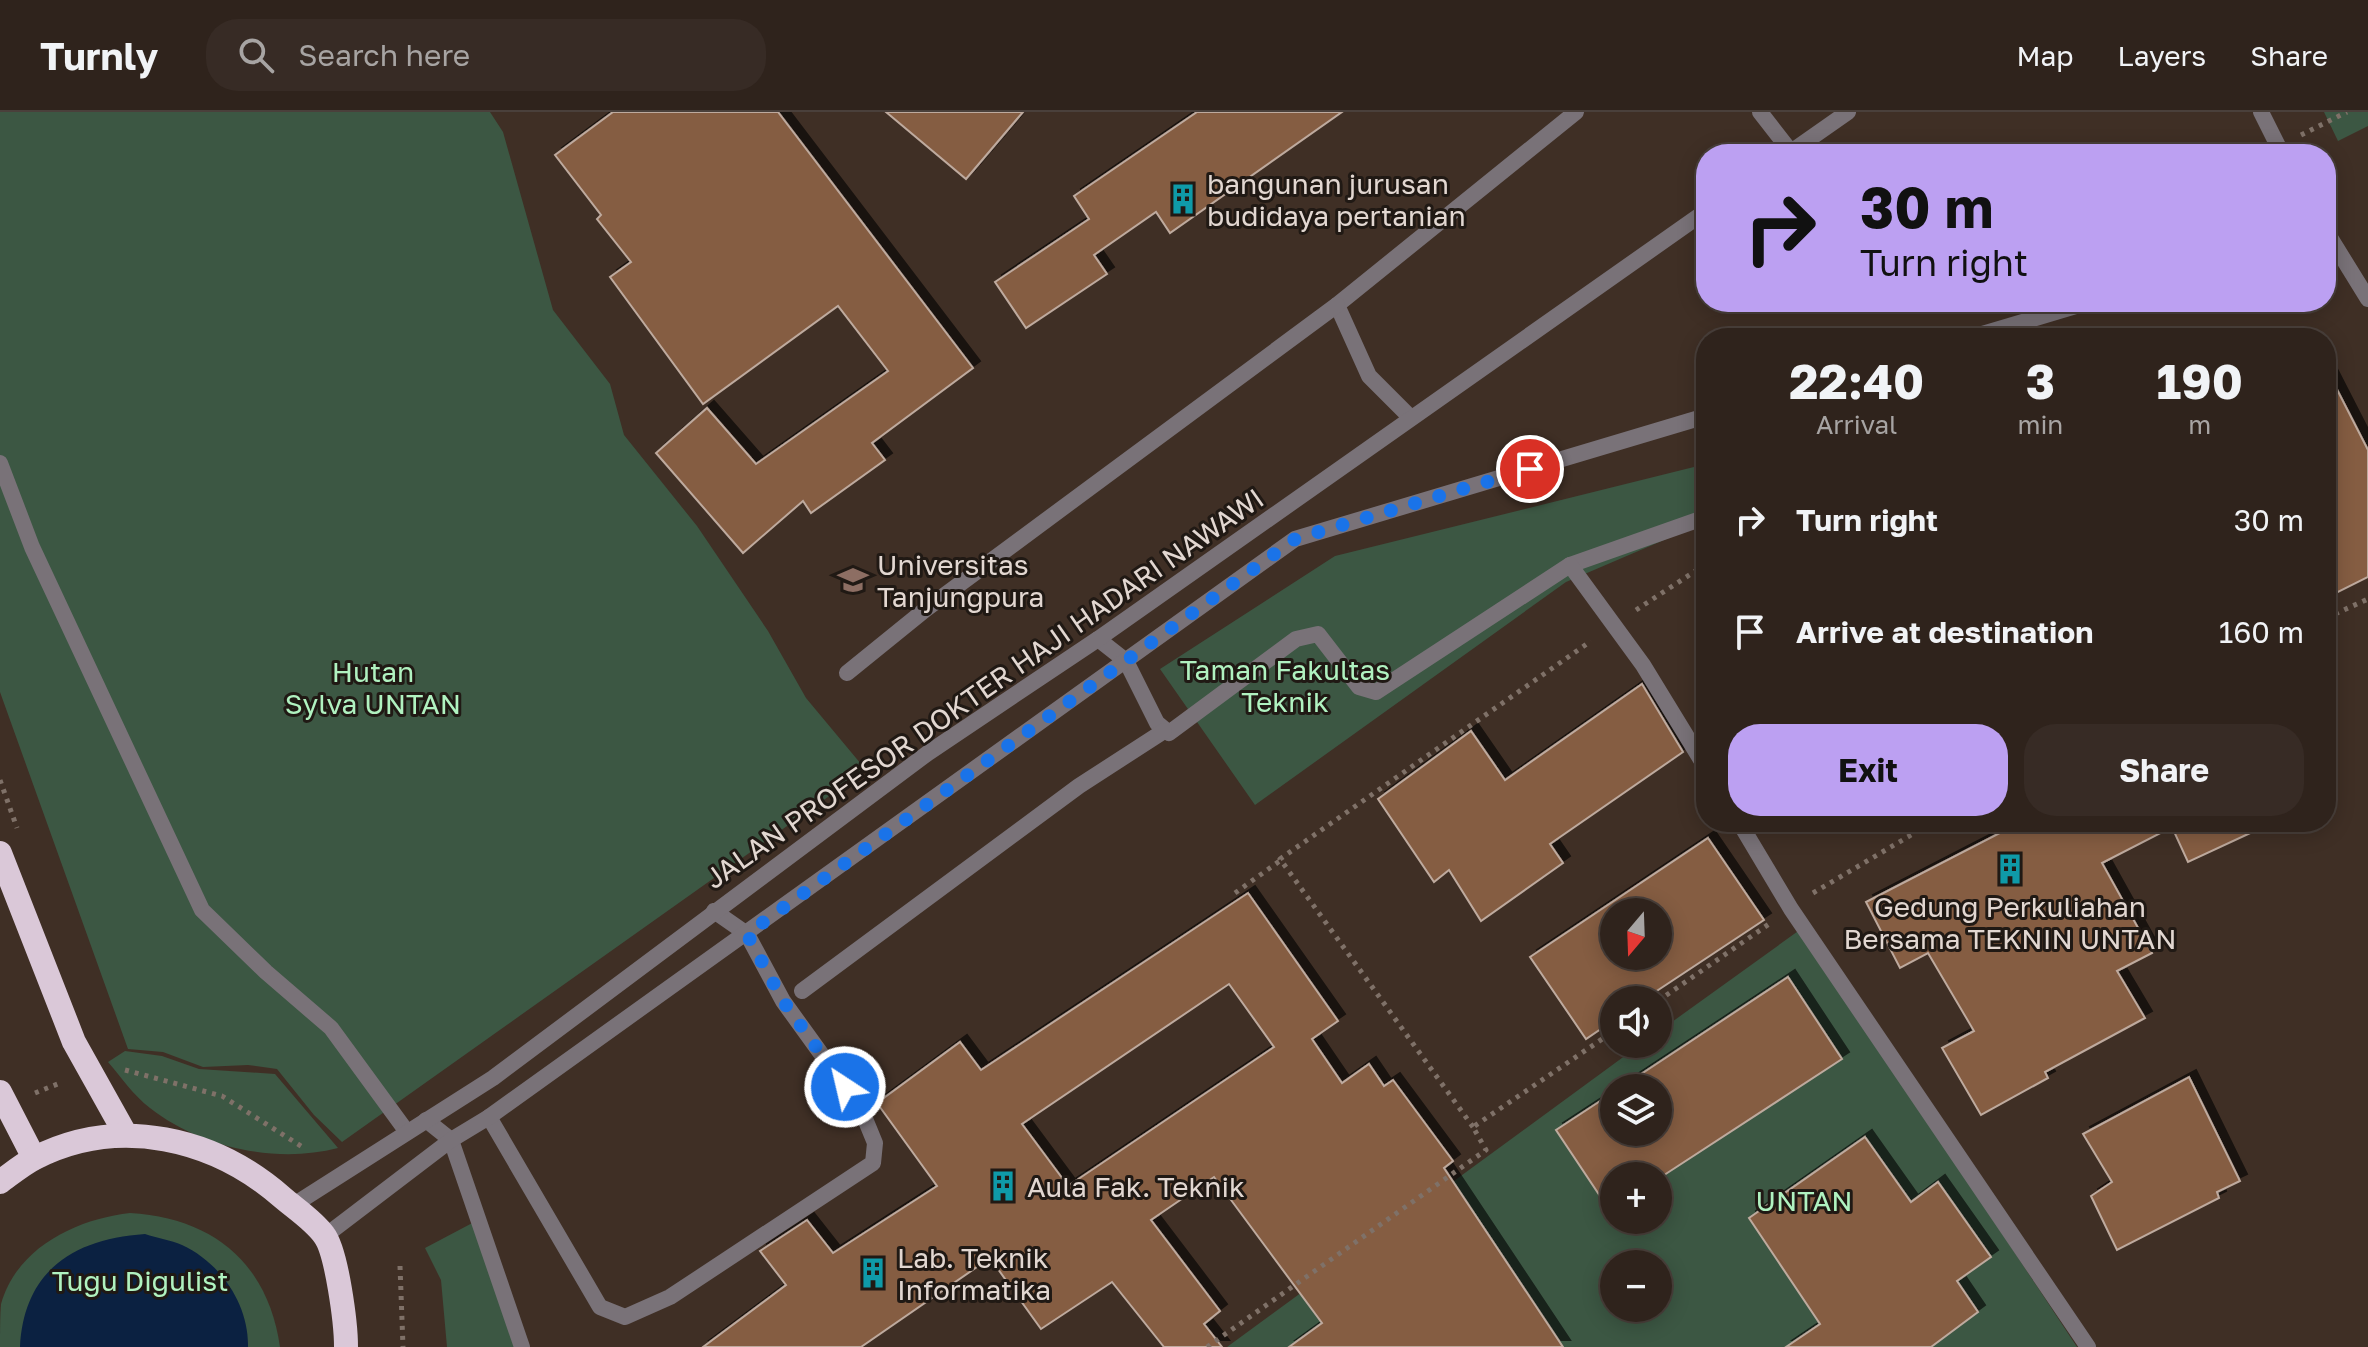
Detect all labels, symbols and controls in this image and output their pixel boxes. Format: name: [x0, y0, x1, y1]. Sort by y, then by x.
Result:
search box: [206, 19, 766, 91]
text: Turnly: [40, 33, 158, 78]
icon: search: [234, 33, 278, 77]
text: Search here: [298, 37, 470, 73]
text: Map: [2016, 39, 2074, 72]
text: Layers: [2118, 39, 2206, 72]
text: Share: [2250, 39, 2328, 72]
place label: bangunan jurusan budidaya pertanian: [1207, 167, 1466, 232]
text: 30 m: [1860, 173, 1994, 240]
icon: right: [1728, 176, 1832, 280]
building icon: bangunan jurusan budidaya pertanian: [1166, 182, 1200, 216]
text: Turn right: [1860, 241, 2028, 284]
text: 22:40: [1789, 352, 1924, 410]
text: 3: [2026, 352, 2055, 410]
text: 190: [2156, 352, 2243, 410]
text: Arrival: [1816, 409, 1897, 440]
text: min: [2017, 409, 2063, 440]
text: m: [2188, 409, 2211, 440]
pin: [1496, 435, 1564, 503]
icon: arrive: [1508, 447, 1552, 491]
street label: JALAN PROFESOR DOKTER HAJI HADARI NAWAWI: [698, 481, 1270, 895]
icon: right: [1728, 498, 1772, 542]
text: Turn right: [1796, 502, 1938, 538]
text: 30 m: [2234, 502, 2304, 538]
place label: Universitas Tanjungpura: [877, 548, 1044, 613]
school or university icon: Universitas Tanjungpura: [836, 563, 870, 597]
icon: arrive: [1728, 610, 1772, 654]
text: Arrive at destination: [1796, 614, 2093, 650]
text: 160 m: [2219, 614, 2304, 650]
park label: Taman Fakultas Teknik: [1180, 653, 1390, 718]
park label: Hutan Sylva UNTAN: [285, 655, 461, 720]
button: Exit: [1728, 724, 2008, 816]
button: Share: [2024, 724, 2304, 816]
building icon: Gedung Perkuliahan Bersama TEKNIN UNTAN: [1993, 852, 2027, 886]
place label: Gedung Perkuliahan Bersama TEKNIN UNTAN: [1843, 890, 2177, 955]
north arrow: [1600, 898, 1672, 970]
map controls: [1600, 898, 1672, 1322]
button: sound: [1600, 986, 1672, 1058]
position arrow: [803, 1045, 887, 1129]
button: layers: [1600, 1074, 1672, 1146]
button: +: [1600, 1162, 1672, 1234]
building icon: Aula Fak. Teknik: [986, 1169, 1020, 1203]
place label: Aula Fak. Teknik: [1027, 1170, 1245, 1203]
park label: UNTAN: [1756, 1184, 1852, 1217]
place label: Lab. Teknik Informatika: [897, 1241, 1051, 1306]
button: −: [1600, 1250, 1672, 1322]
building icon: Lab. Teknik Informatika: [856, 1256, 890, 1290]
park label: Tugu Digulist: [52, 1264, 228, 1297]

